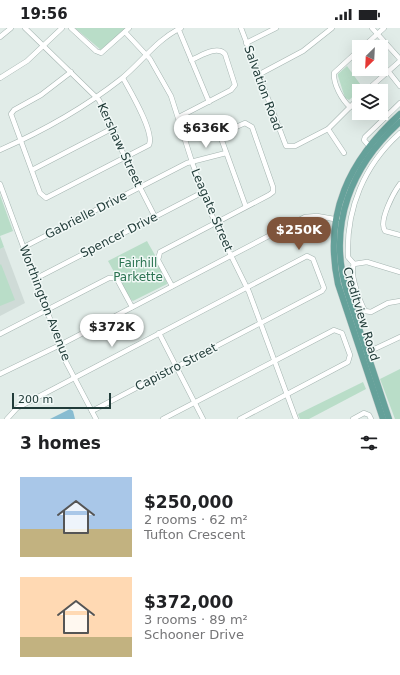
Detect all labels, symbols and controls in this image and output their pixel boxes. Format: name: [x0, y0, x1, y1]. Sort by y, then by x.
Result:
text: 19:56: [20, 5, 68, 23]
north arrow: [352, 40, 388, 76]
map controls: [352, 40, 388, 120]
street label: Salvation Road: [241, 43, 285, 133]
button: layers: [352, 84, 388, 120]
street label: Kershaw Street: [94, 101, 146, 189]
pin: $636K: [178, 115, 234, 149]
text: $636K: [183, 120, 229, 135]
street label: Leagate Street: [188, 167, 236, 254]
street label: Gabrielle Drive: [43, 188, 129, 242]
street label: Spencer Drive: [78, 209, 160, 261]
pin: $250K: [271, 217, 327, 251]
text: $250K: [276, 222, 322, 237]
street label: Worthington Avenue: [17, 243, 73, 363]
park label: Fairhill Parkette: [113, 256, 163, 284]
street label: Creditview Road: [340, 265, 382, 363]
pin: $372K: [84, 314, 140, 348]
text: $372K: [89, 319, 135, 334]
street label: Capistro Street: [133, 340, 220, 394]
scale bar: [12, 391, 111, 410]
text: 200 m: [18, 393, 53, 406]
icon: filters: [358, 432, 380, 454]
text: 3 homes: [20, 433, 101, 453]
text: $250,000: [144, 492, 233, 512]
icon: home: [52, 493, 100, 541]
text: 2 rooms · 62 m²: [144, 512, 248, 527]
text: Tufton Crescent: [144, 527, 245, 542]
text: $372,000: [144, 592, 233, 612]
icon: home: [52, 593, 100, 641]
text: 3 rooms · 89 m²: [144, 612, 248, 627]
text: Schooner Drive: [144, 627, 244, 642]

